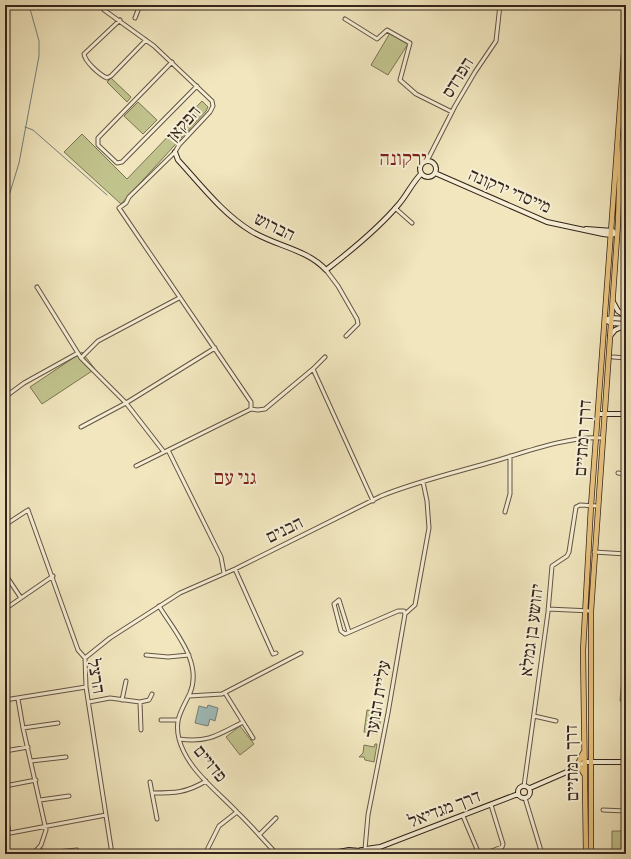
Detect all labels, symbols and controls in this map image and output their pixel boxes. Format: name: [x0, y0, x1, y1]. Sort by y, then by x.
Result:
street label: הפרדס: [436, 52, 478, 102]
street label: הפקאן: [161, 100, 205, 146]
district label: ירקונה: [379, 145, 427, 171]
street label: מייסדי ירקונה: [465, 162, 555, 218]
street label: הברוש: [251, 206, 299, 246]
street label: דרך רמתיים: [568, 399, 596, 477]
district label: גני עם: [213, 464, 257, 490]
street label: הבנים: [262, 510, 306, 548]
street label: יהושע בן גמלא: [514, 582, 548, 678]
street label: הרצל: [83, 657, 111, 695]
street label: עליית הנוער: [359, 658, 395, 740]
street label: דרך רמתיים: [559, 724, 583, 802]
street label: פדויים: [189, 740, 233, 786]
street label: דרך מגדיאל: [404, 784, 484, 832]

